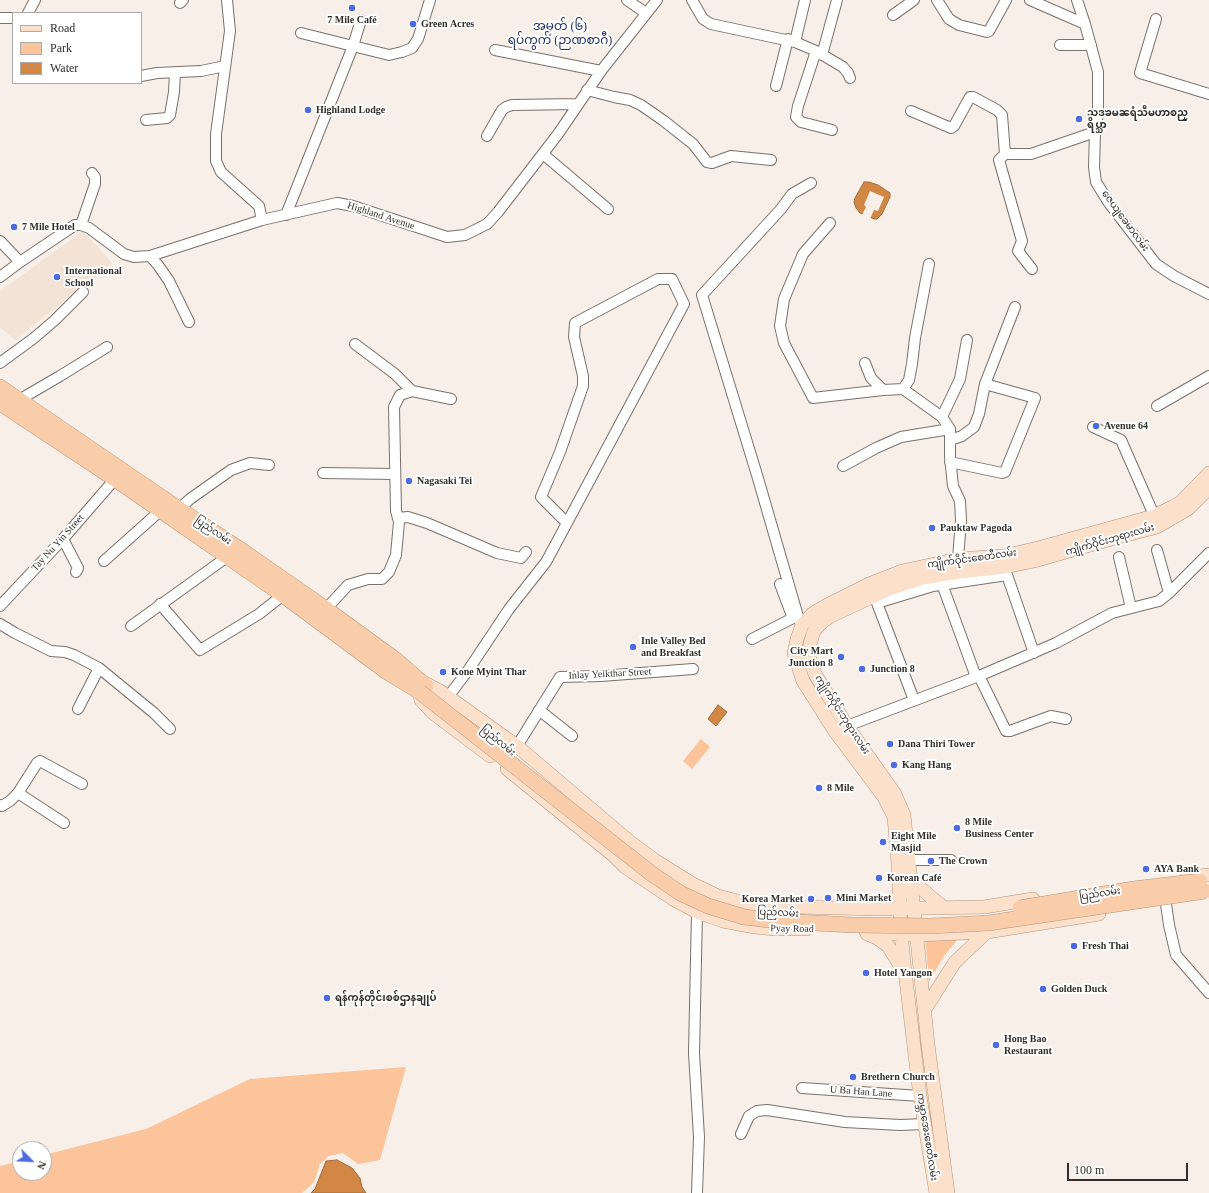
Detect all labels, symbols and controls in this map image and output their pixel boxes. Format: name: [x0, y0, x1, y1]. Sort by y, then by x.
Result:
marker: 7 Mile Café: [347, 3, 357, 13]
legend: [12, 12, 142, 84]
place label: 7 Mile Café: [327, 14, 377, 26]
place label: Green Acres: [421, 18, 474, 30]
marker: Green Acres: [408, 19, 418, 29]
district label: အမှတ် (၆) ရပ်ကွက် (ဉာဏစာဂီ): [508, 20, 612, 48]
text: Road: [50, 21, 75, 35]
text: Park: [50, 41, 72, 55]
text: Water: [50, 61, 78, 75]
place label: Highland Lodge: [316, 104, 385, 116]
marker: Highland Lodge: [303, 105, 313, 115]
place label: သဒၶမၼရံသီမဟာစည္ ရိပ္သာ: [1087, 107, 1188, 130]
marker: သဒၶမၼရံသီမဟာစည္ ရိပ္သာ: [1074, 114, 1084, 124]
street label: ဇေယျခေမာလမ်း: [1099, 188, 1151, 254]
street label: Highland Avenue: [346, 199, 416, 233]
place label: 7 Mile Hotel: [22, 221, 75, 233]
marker: 7 Mile Hotel: [9, 222, 19, 232]
place label: International School: [65, 265, 122, 288]
marker: International School: [52, 272, 62, 282]
place label: Avenue 64: [1104, 420, 1148, 432]
marker: Avenue 64: [1091, 421, 1101, 431]
place label: Nagasaki Tei: [417, 475, 472, 487]
marker: Nagasaki Tei: [404, 476, 414, 486]
street label: Tay Nu Yin Street: [29, 512, 87, 574]
street label: ပြည်လမ်း: [192, 514, 234, 548]
place label: Pauktaw Pagoda: [940, 522, 1012, 534]
street label: ကျိုက်ဝိုင်းဘုရားလမ်း: [1064, 522, 1156, 558]
marker: Pauktaw Pagoda: [927, 523, 937, 533]
street label: ကျိုက်ဝိုင်းစေတီလမ်း: [927, 547, 1017, 571]
place label: Inle Valley Bed and Breakfast: [641, 635, 706, 658]
marker: Inle Valley Bed and Breakfast: [628, 642, 638, 652]
place label: City Mart Junction 8: [788, 645, 833, 668]
marker: City Mart Junction 8: [836, 652, 846, 662]
place label: Junction 8: [870, 663, 915, 675]
marker: Junction 8: [857, 664, 867, 674]
place label: Kone Myint Thar: [451, 666, 527, 678]
street label: Inlay Yeikthar Street: [568, 666, 652, 682]
marker: Kone Myint Thar: [438, 667, 448, 677]
street label: ကျိုက်ဝိုင်းဘုရားလမ်း: [812, 673, 872, 757]
street label: ပြည်လမ်း: [478, 723, 518, 759]
place label: Dana Thiri Tower: [898, 738, 975, 750]
marker: Dana Thiri Tower: [885, 739, 895, 749]
place label: Kang Hang: [902, 759, 951, 771]
marker: Kang Hang: [889, 760, 899, 770]
place label: 8 Mile: [827, 782, 854, 794]
marker: 8 Mile: [814, 783, 824, 793]
place label: 8 Mile Business Center: [965, 816, 1034, 840]
marker: 8 Mile Business Center: [952, 823, 962, 833]
place label: Eight Mile Masjid: [891, 830, 936, 854]
marker: Eight Mile Masjid: [878, 837, 888, 847]
place label: The Crown: [939, 855, 987, 867]
marker: The Crown: [926, 856, 936, 866]
place label: AYA Bank: [1154, 863, 1199, 875]
marker: AYA Bank: [1141, 864, 1151, 874]
place label: Korean Café: [887, 872, 942, 884]
marker: Korean Café: [874, 873, 884, 883]
street label: ပြည်လမ်း: [1079, 885, 1121, 903]
place label: Mini Market: [836, 892, 891, 904]
place label: Korea Market: [742, 893, 803, 905]
marker: Mini Market: [823, 893, 833, 903]
marker: Korea Market: [806, 894, 816, 904]
street label: ပြည်လမ်း: [757, 906, 799, 920]
street label: Pyay Road: [770, 923, 814, 935]
place label: Fresh Thai: [1082, 940, 1129, 952]
marker: Fresh Thai: [1069, 941, 1079, 951]
place label: Hotel Yangon: [874, 967, 932, 979]
marker: Hotel Yangon: [861, 968, 871, 978]
place label: Golden Duck: [1051, 983, 1107, 995]
marker: Golden Duck: [1038, 984, 1048, 994]
place label: ရန်ကုန်တိုင်းစစ်ဌာနချုပ်: [335, 992, 437, 1004]
marker: ရန်ကုန်တိုင်းစစ်ဌာနချုပ်: [322, 993, 332, 1003]
place label: Hong Bao Restaurant: [1004, 1033, 1052, 1056]
marker: Hong Bao Restaurant: [991, 1040, 1001, 1050]
place label: Brethern Church: [861, 1071, 935, 1083]
marker: Brethern Church: [848, 1072, 858, 1082]
street label: U Ba Han Lane: [829, 1084, 893, 1100]
street label: ကမ္ဘာအေးစေတီလမ်း: [914, 1092, 940, 1182]
north arrow: [12, 1141, 52, 1181]
scale bar: [1069, 1155, 1190, 1181]
text: N: [35, 1159, 49, 1172]
text: 100 m: [1074, 1163, 1104, 1177]

